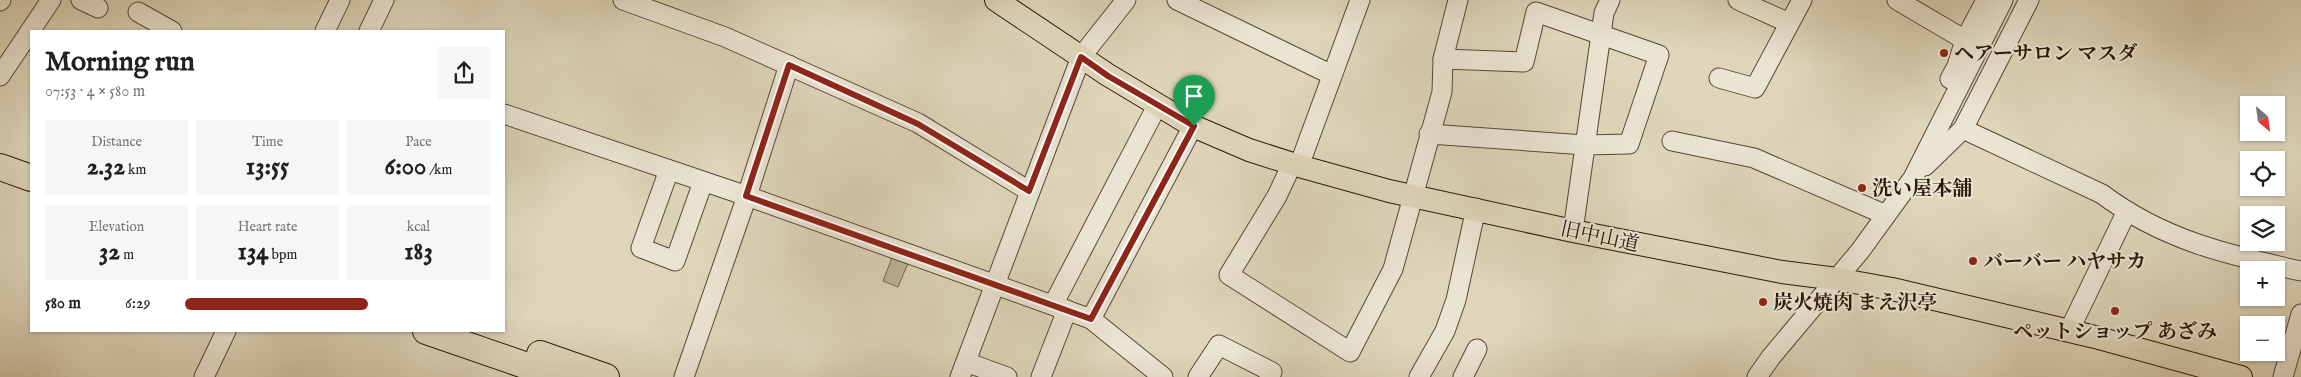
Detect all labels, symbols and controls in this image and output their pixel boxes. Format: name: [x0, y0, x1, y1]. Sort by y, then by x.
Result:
place label: ヘアーサロン マスダ: [1954, 42, 2137, 67]
text: Morning run: [45, 45, 195, 80]
button: share: [438, 47, 490, 99]
marker: ヘアーサロン マスダ: [1938, 47, 1950, 59]
pin: [1173, 75, 1215, 126]
text: 07:53 · 4 × 580 m: [45, 82, 145, 102]
icon: arrive: [1180, 82, 1208, 110]
north arrow: [2240, 96, 2285, 141]
map controls: [2240, 96, 2285, 361]
text: Distance: [91, 133, 142, 151]
text: Time: [252, 133, 283, 151]
text: Pace: [405, 133, 432, 151]
text: 2.32: [87, 151, 125, 183]
text: 13:55: [246, 151, 289, 183]
text: 6:00: [385, 151, 426, 183]
button: locate: [2240, 151, 2285, 196]
text: km: [125, 161, 146, 179]
text: /km: [426, 161, 452, 179]
place label: 洗い屋本舗: [1872, 177, 1972, 202]
marker: 洗い屋本舗: [1856, 182, 1868, 194]
button: layers: [2240, 206, 2285, 251]
street label: 旧中山道: [1558, 217, 1641, 258]
text: Elevation: [89, 218, 144, 236]
text: Heart rate: [238, 218, 297, 236]
text: kcal: [407, 218, 430, 236]
text: 32: [99, 236, 120, 268]
text: 134: [238, 236, 269, 268]
text: 183: [404, 236, 433, 268]
text: m: [120, 246, 134, 264]
text: bpm: [269, 246, 297, 264]
place label: バーバー ハヤサカ: [1983, 250, 2146, 275]
marker: バーバー ハヤサカ: [1967, 255, 1979, 267]
button: +: [2240, 261, 2285, 306]
place label: 炭火焼肉 まえ沢亭: [1773, 291, 1937, 316]
text: 580 m: [45, 294, 81, 314]
text: 6:29: [125, 294, 150, 314]
marker: 炭火焼肉 まえ沢亭: [1757, 296, 1769, 308]
marker: ペットショップ あざみ: [2109, 305, 2121, 317]
button: −: [2240, 316, 2285, 361]
place label: ペットショップ あざみ: [2013, 320, 2217, 345]

